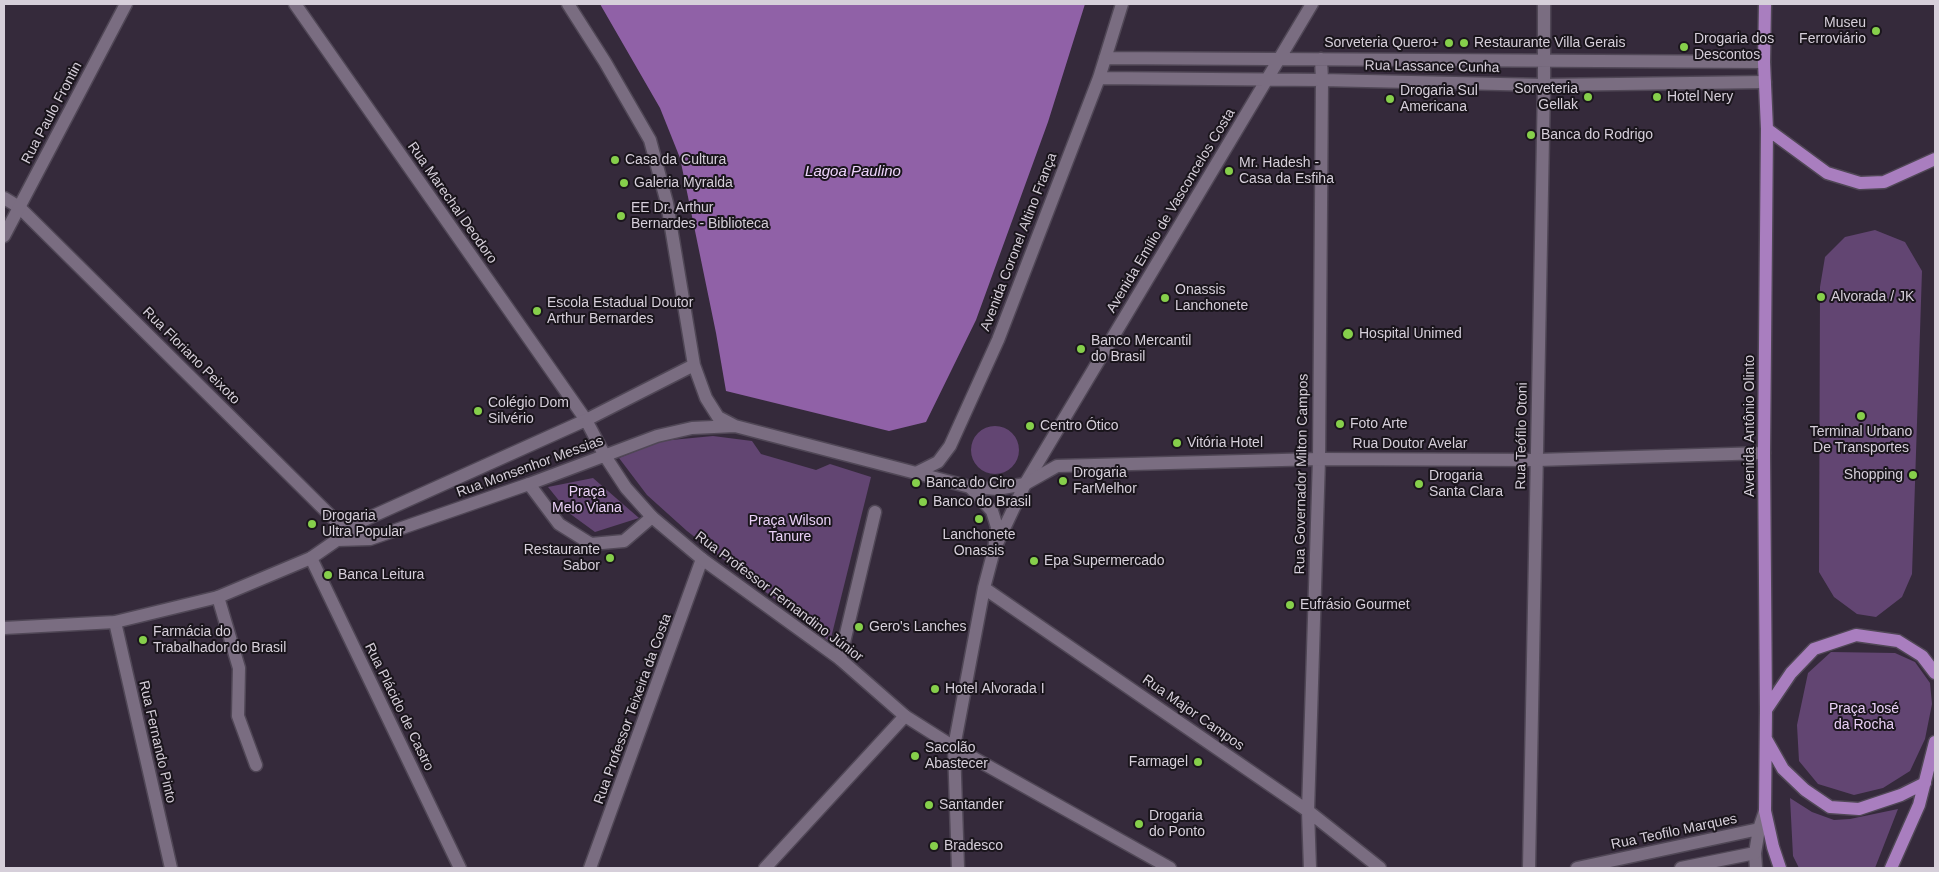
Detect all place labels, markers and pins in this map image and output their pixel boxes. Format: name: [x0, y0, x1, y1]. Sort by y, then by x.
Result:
place label: Museu Ferroviário: [1799, 15, 1866, 48]
marker: Museu Ferroviário: [1870, 25, 1882, 37]
place label: Drogaria dos Descontos: [1694, 31, 1774, 64]
place label: Sorveteria Quero+: [1324, 35, 1439, 51]
place label: Restaurante Villa Gerais: [1474, 35, 1625, 51]
marker: Sorveteria Quero+: [1443, 37, 1455, 49]
marker: Restaurante Villa Gerais: [1458, 37, 1470, 49]
marker: Drogaria dos Descontos: [1678, 41, 1690, 53]
place label: Sorveteria Gellak: [1514, 81, 1578, 114]
place label: Drogaria Sul Americana: [1400, 83, 1478, 115]
place label: Hotel Nery: [1667, 89, 1733, 105]
marker: Sorveteria Gellak: [1582, 91, 1594, 103]
marker: Hotel Nery: [1651, 91, 1663, 103]
marker: Drogaria Sul Americana: [1384, 93, 1396, 105]
place label: Banca do Rodrigo: [1541, 127, 1653, 143]
marker: Banca do Rodrigo: [1525, 129, 1537, 141]
place label: Casa da Cultura: [625, 152, 726, 168]
marker: Casa da Cultura: [609, 154, 621, 166]
place label: Mr. Hadesh - Casa da Esfiha: [1239, 155, 1334, 188]
marker: Mr. Hadesh - Casa da Esfiha: [1223, 165, 1235, 177]
place label: Galeria Myralda: [634, 175, 733, 191]
marker: Galeria Myralda: [618, 177, 630, 189]
place label: EE Dr. Arthur Bernardes - Biblioteca: [631, 200, 769, 232]
marker: EE Dr. Arthur Bernardes - Biblioteca: [615, 210, 627, 222]
place label: Onassis Lanchonete: [1175, 282, 1248, 314]
place label: Alvorada / JK: [1831, 289, 1914, 305]
marker: Alvorada / JK: [1815, 291, 1827, 303]
marker: Onassis Lanchonete: [1159, 292, 1171, 304]
place label: Escola Estadual Doutor Arthur Bernardes: [547, 295, 693, 328]
marker: Escola Estadual Doutor Arthur Bernardes: [531, 305, 543, 317]
place label: Hospital Unimed: [1359, 326, 1462, 342]
marker: Hospital Unimed: [1341, 327, 1355, 341]
place label: Banco Mercantil do Brasil: [1091, 333, 1191, 366]
marker: Banco Mercantil do Brasil: [1075, 343, 1087, 355]
place label: Colégio Dom Silvério: [488, 395, 569, 428]
marker: Colégio Dom Silvério: [472, 405, 484, 417]
marker: Terminal Urbano De Transportes: [1855, 410, 1867, 422]
place label: Foto Arte: [1350, 416, 1408, 432]
place label: Centro Ótico: [1040, 418, 1119, 434]
marker: Foto Arte: [1334, 418, 1346, 430]
marker: Centro Ótico: [1024, 420, 1036, 432]
place label: Terminal Urbano De Transportes: [1810, 424, 1912, 457]
place label: Vitória Hotel: [1187, 435, 1263, 451]
marker: Vitória Hotel: [1171, 437, 1183, 449]
place label: Drogaria FarMelhor: [1073, 465, 1137, 498]
place label: Shopping: [1844, 467, 1903, 483]
place label: Drogaria Santa Clara: [1429, 468, 1503, 501]
marker: Shopping: [1907, 469, 1919, 481]
place label: Banca do Ciro: [926, 475, 1015, 491]
marker: Drogaria FarMelhor: [1057, 475, 1069, 487]
marker: Banca do Ciro: [910, 477, 922, 489]
marker: Drogaria Santa Clara: [1413, 478, 1425, 490]
place label: Banco do Brasil: [933, 494, 1031, 510]
marker: Banco do Brasil: [917, 496, 929, 508]
place label: Drogaria Ultra Popular: [322, 508, 404, 540]
marker: Lanchonete Onassis: [973, 513, 985, 525]
marker: Drogaria Ultra Popular: [306, 518, 318, 530]
place label: Lanchonete Onassis: [942, 527, 1016, 560]
place label: Restaurante Sabor: [524, 542, 600, 574]
marker: Restaurante Sabor: [604, 552, 616, 564]
place label: Epa Supermercado: [1044, 553, 1165, 569]
marker: Epa Supermercado: [1028, 555, 1040, 567]
place label: Banca Leitura: [338, 567, 424, 583]
marker: Banca Leitura: [322, 569, 334, 581]
place label: Eufrásio Gourmet: [1300, 597, 1410, 613]
marker: Eufrásio Gourmet: [1284, 599, 1296, 611]
place label: Gero's Lanches: [869, 619, 967, 635]
marker: Gero's Lanches: [853, 621, 865, 633]
place label: Farmácia do Trabalhador do Brasil: [153, 624, 286, 656]
marker: Farmácia do Trabalhador do Brasil: [137, 634, 149, 646]
place label: Hotel Alvorada I: [945, 681, 1045, 697]
marker: Hotel Alvorada I: [929, 683, 941, 695]
place label: Sacolão Abastecer: [925, 740, 988, 772]
marker: Sacolão Abastecer: [909, 750, 921, 762]
place label: Farmagel: [1129, 754, 1188, 770]
marker: Farmagel: [1192, 756, 1204, 768]
place label: Santander: [939, 797, 1004, 813]
marker: Santander: [923, 799, 935, 811]
place label: Drogaria do Ponto: [1149, 808, 1205, 840]
marker: Drogaria do Ponto: [1133, 818, 1145, 830]
place label: Bradesco: [944, 838, 1003, 854]
marker: Bradesco: [928, 840, 940, 852]

